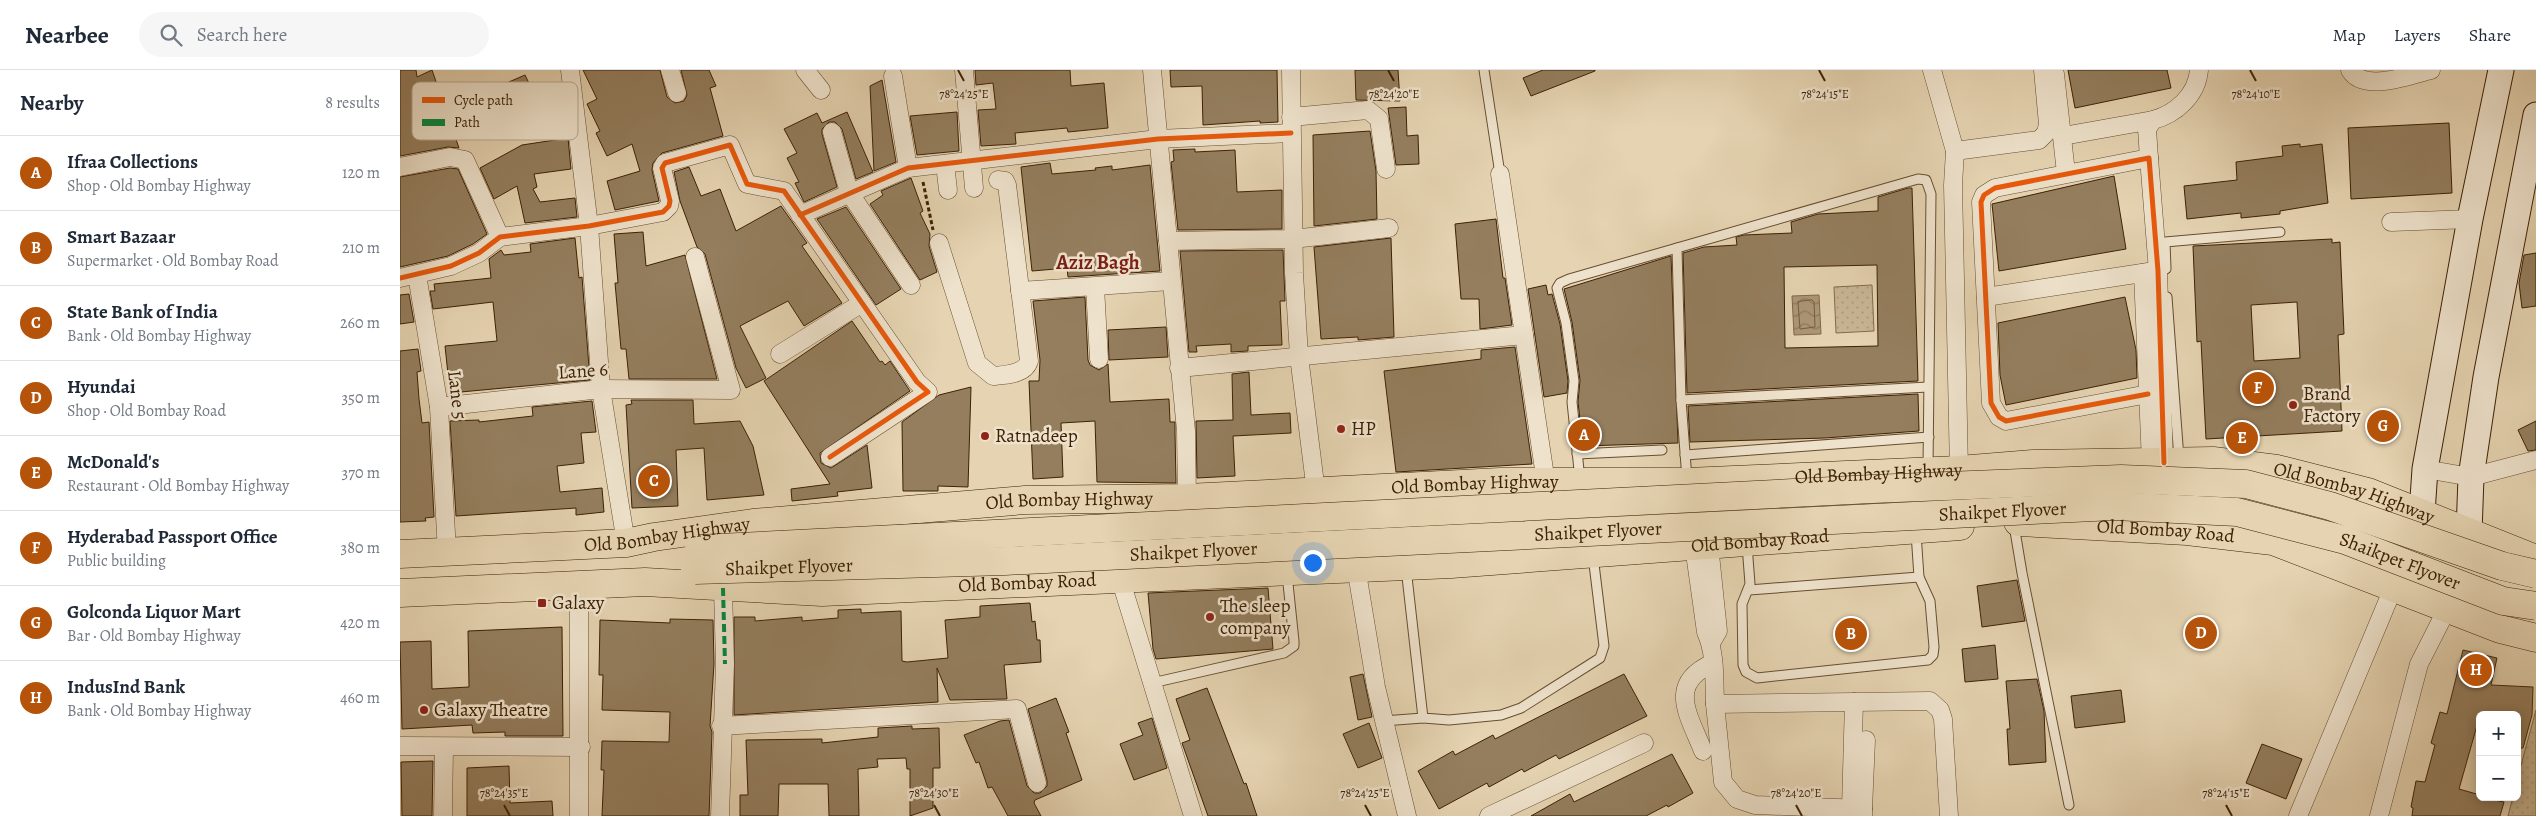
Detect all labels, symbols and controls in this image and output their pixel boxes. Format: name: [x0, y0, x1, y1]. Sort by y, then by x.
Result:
search box: [139, 12, 489, 57]
text: Nearbee: [25, 19, 109, 51]
icon: search: [157, 21, 185, 49]
text: Search here: [197, 22, 287, 48]
text: Map: [2333, 23, 2366, 47]
text: Layers: [2394, 23, 2441, 47]
text: Share: [2469, 23, 2511, 47]
legend: [412, 82, 578, 140]
text: 78°24'25"E: [939, 86, 989, 102]
text: 78°24'20"E: [1369, 86, 1419, 102]
text: 78°24'15"E: [1801, 86, 1849, 102]
text: 78°24'10"E: [2232, 86, 2280, 102]
text: Nearby: [20, 89, 83, 117]
text: Cycle path: [454, 91, 514, 110]
text: 8 results: [325, 92, 380, 114]
text: Path: [454, 113, 481, 132]
text: Ifraa Collections: [67, 149, 198, 175]
text: A: [31, 162, 41, 184]
text: 120 m: [342, 162, 380, 184]
text: Shop · Old Bombay Highway: [67, 175, 251, 197]
text: Smart Bazaar: [67, 224, 176, 250]
text: B: [31, 237, 41, 259]
text: 210 m: [342, 237, 380, 259]
district label: Aziz Bagh: [1055, 249, 1140, 276]
text: Supermarket · Old Bombay Road: [67, 250, 279, 272]
text: State Bank of India: [67, 299, 218, 325]
text: C: [31, 312, 41, 334]
text: 260 m: [340, 312, 380, 334]
text: Bank · Old Bombay Highway: [67, 325, 251, 347]
street label: Lane 6: [557, 356, 609, 386]
street label: Lane 5: [441, 369, 473, 421]
pin: F: [2242, 369, 2274, 407]
text: Hyundai: [67, 374, 136, 400]
place label: Brand Factory: [2303, 381, 2361, 429]
text: D: [30, 387, 42, 409]
text: 350 m: [341, 387, 380, 409]
marker: Brand Factory: [2287, 399, 2299, 411]
text: Shop · Old Bombay Road: [67, 400, 226, 422]
pin: G: [2367, 407, 2399, 445]
place label: HP: [1351, 416, 1376, 442]
pin: A: [1568, 416, 1600, 454]
pin: E: [2226, 419, 2258, 457]
place label: Ratnadeep: [995, 423, 1078, 449]
marker: HP: [1335, 423, 1347, 435]
marker: Ratnadeep: [979, 430, 991, 442]
text: McDonald's: [67, 449, 159, 475]
street label: Old Bombay Highway: [2271, 456, 2439, 530]
street label: Old Bombay Highway: [1794, 457, 1963, 490]
text: E: [31, 462, 41, 484]
text: 370 m: [342, 462, 380, 484]
pin: C: [638, 462, 670, 500]
street label: Old Bombay Highway: [1390, 469, 1559, 501]
text: Restaurant · Old Bombay Highway: [67, 475, 289, 497]
street label: Old Bombay Highway: [984, 485, 1154, 516]
street label: Shaikpet Flyover: [1938, 495, 2067, 528]
street label: Old Bombay Highway: [583, 510, 752, 558]
street label: Old Bombay Road: [2096, 513, 2237, 550]
street label: Shaikpet Flyover: [1534, 515, 1663, 548]
street label: Old Bombay Road: [1690, 523, 1831, 559]
text: Hyderabad Passport Office: [67, 524, 278, 550]
street label: Shaikpet Flyover: [2337, 526, 2464, 596]
street label: Shaikpet Flyover: [1129, 535, 1258, 568]
text: F: [32, 537, 40, 559]
text: 380 m: [341, 537, 380, 559]
text: Public building: [67, 550, 166, 572]
your location: [1300, 550, 1326, 576]
street label: Shaikpet Flyover: [725, 552, 853, 582]
street label: Old Bombay Road: [958, 567, 1098, 599]
place label: Galaxy: [552, 590, 605, 616]
place label: The sleep company: [1220, 593, 1291, 641]
marker: Galaxy: [536, 597, 548, 609]
text: Golconda Liquor Mart: [67, 599, 241, 625]
marker: The sleep company: [1204, 611, 1216, 623]
text: G: [31, 612, 41, 634]
text: 420 m: [340, 612, 380, 634]
pin: D: [2185, 614, 2217, 652]
pin: B: [1835, 615, 1867, 653]
text: Bar · Old Bombay Highway: [67, 625, 241, 647]
pin: H: [2460, 651, 2492, 689]
text: IndusInd Bank: [67, 674, 185, 700]
text: H: [30, 687, 42, 709]
text: 460 m: [340, 687, 380, 709]
place label: Galaxy Theatre: [434, 697, 548, 723]
text: Bank · Old Bombay Highway: [67, 700, 251, 722]
marker: Galaxy Theatre: [418, 704, 430, 716]
map controls: [2476, 711, 2521, 801]
button: +: [2476, 711, 2521, 756]
button: −: [2476, 756, 2521, 801]
text: 78°24'35"E: [480, 785, 528, 801]
text: 78°24'30"E: [909, 785, 959, 801]
text: 78°24'25"E: [1340, 785, 1390, 801]
text: 78°24'20"E: [1771, 785, 1821, 801]
text: 78°24'15"E: [2202, 785, 2250, 801]

